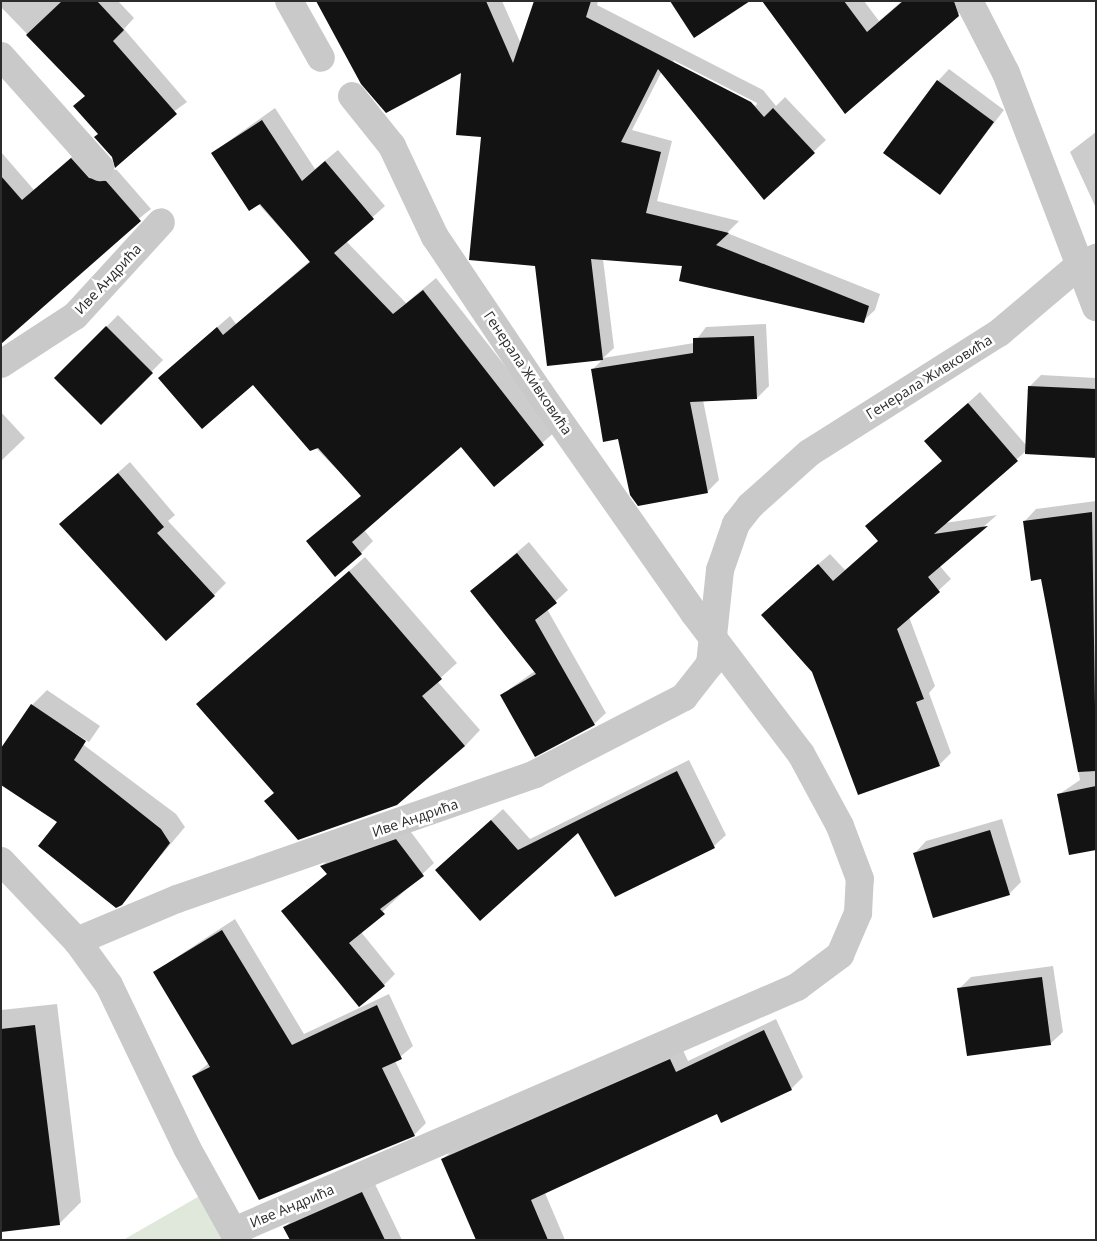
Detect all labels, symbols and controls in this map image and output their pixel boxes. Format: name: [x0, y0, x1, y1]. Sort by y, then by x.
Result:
street label: Иве Андрића: [71, 240, 145, 318]
street label: Генерала Живковића: [480, 308, 576, 438]
street label: Генерала Живковића: [863, 331, 995, 423]
street label: Иве Андрића: [370, 795, 460, 841]
street label: Иве Андрића: [247, 1181, 337, 1231]

